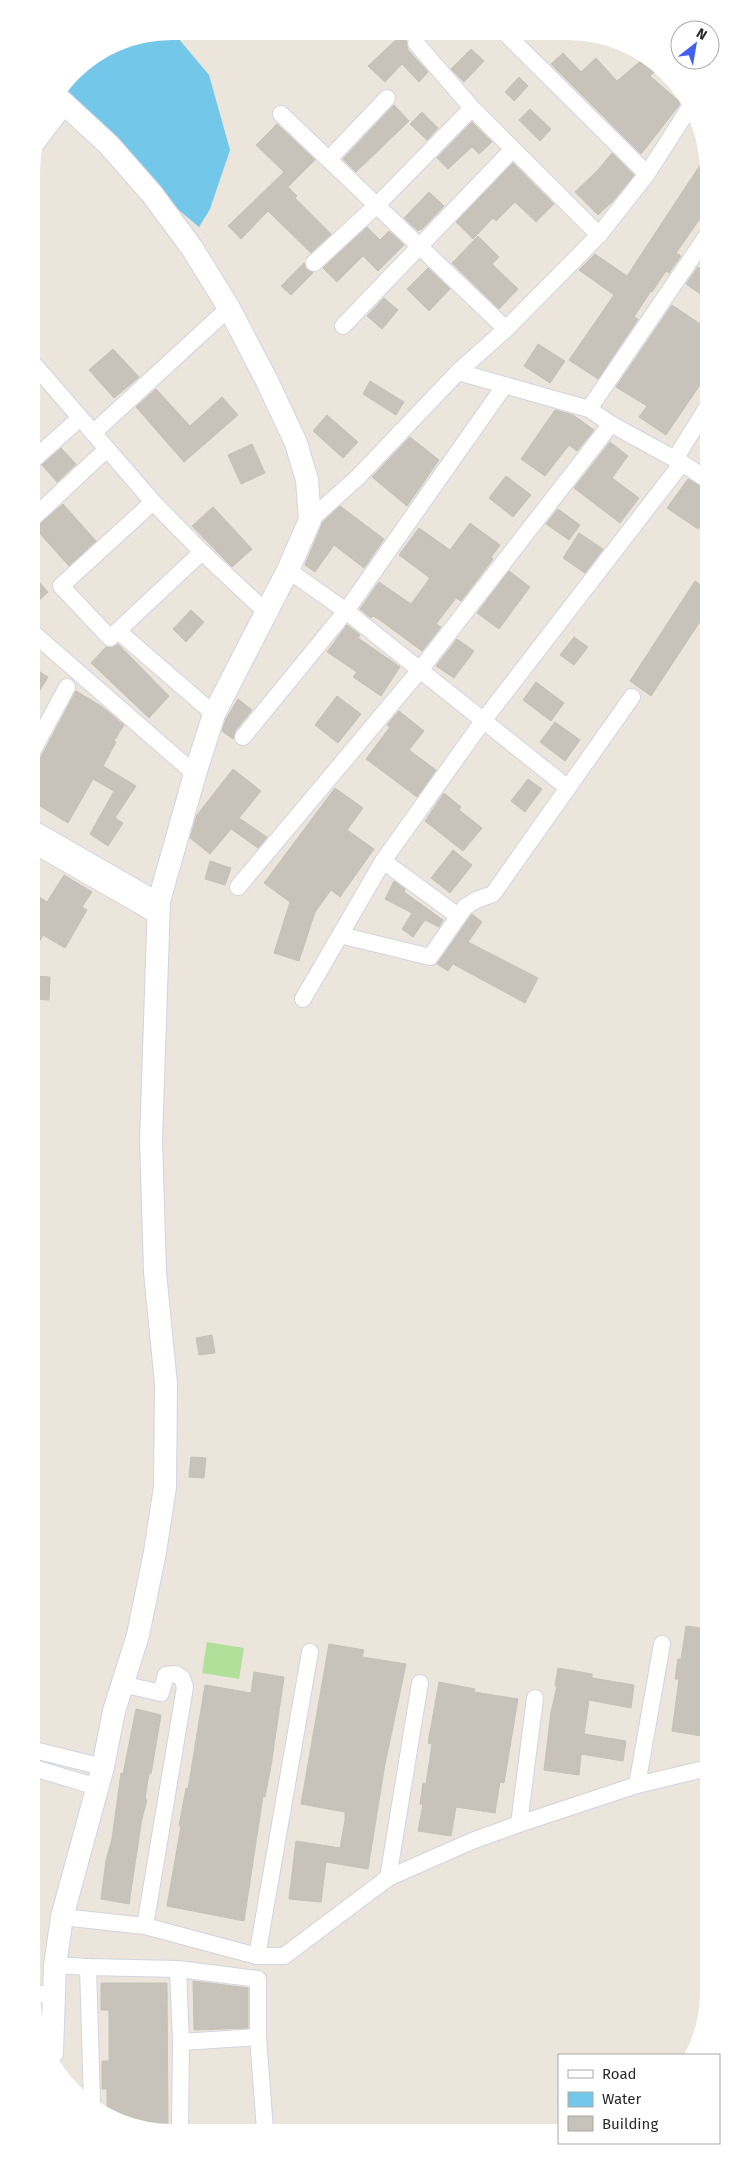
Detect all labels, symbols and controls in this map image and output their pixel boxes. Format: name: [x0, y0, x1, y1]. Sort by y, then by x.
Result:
north arrow: [670, 20, 720, 70]
text: N: [693, 25, 710, 44]
legend: [558, 2054, 720, 2144]
text: Road: [602, 2065, 637, 2083]
text: Water: [602, 2090, 641, 2108]
text: Building: [602, 2115, 658, 2133]

